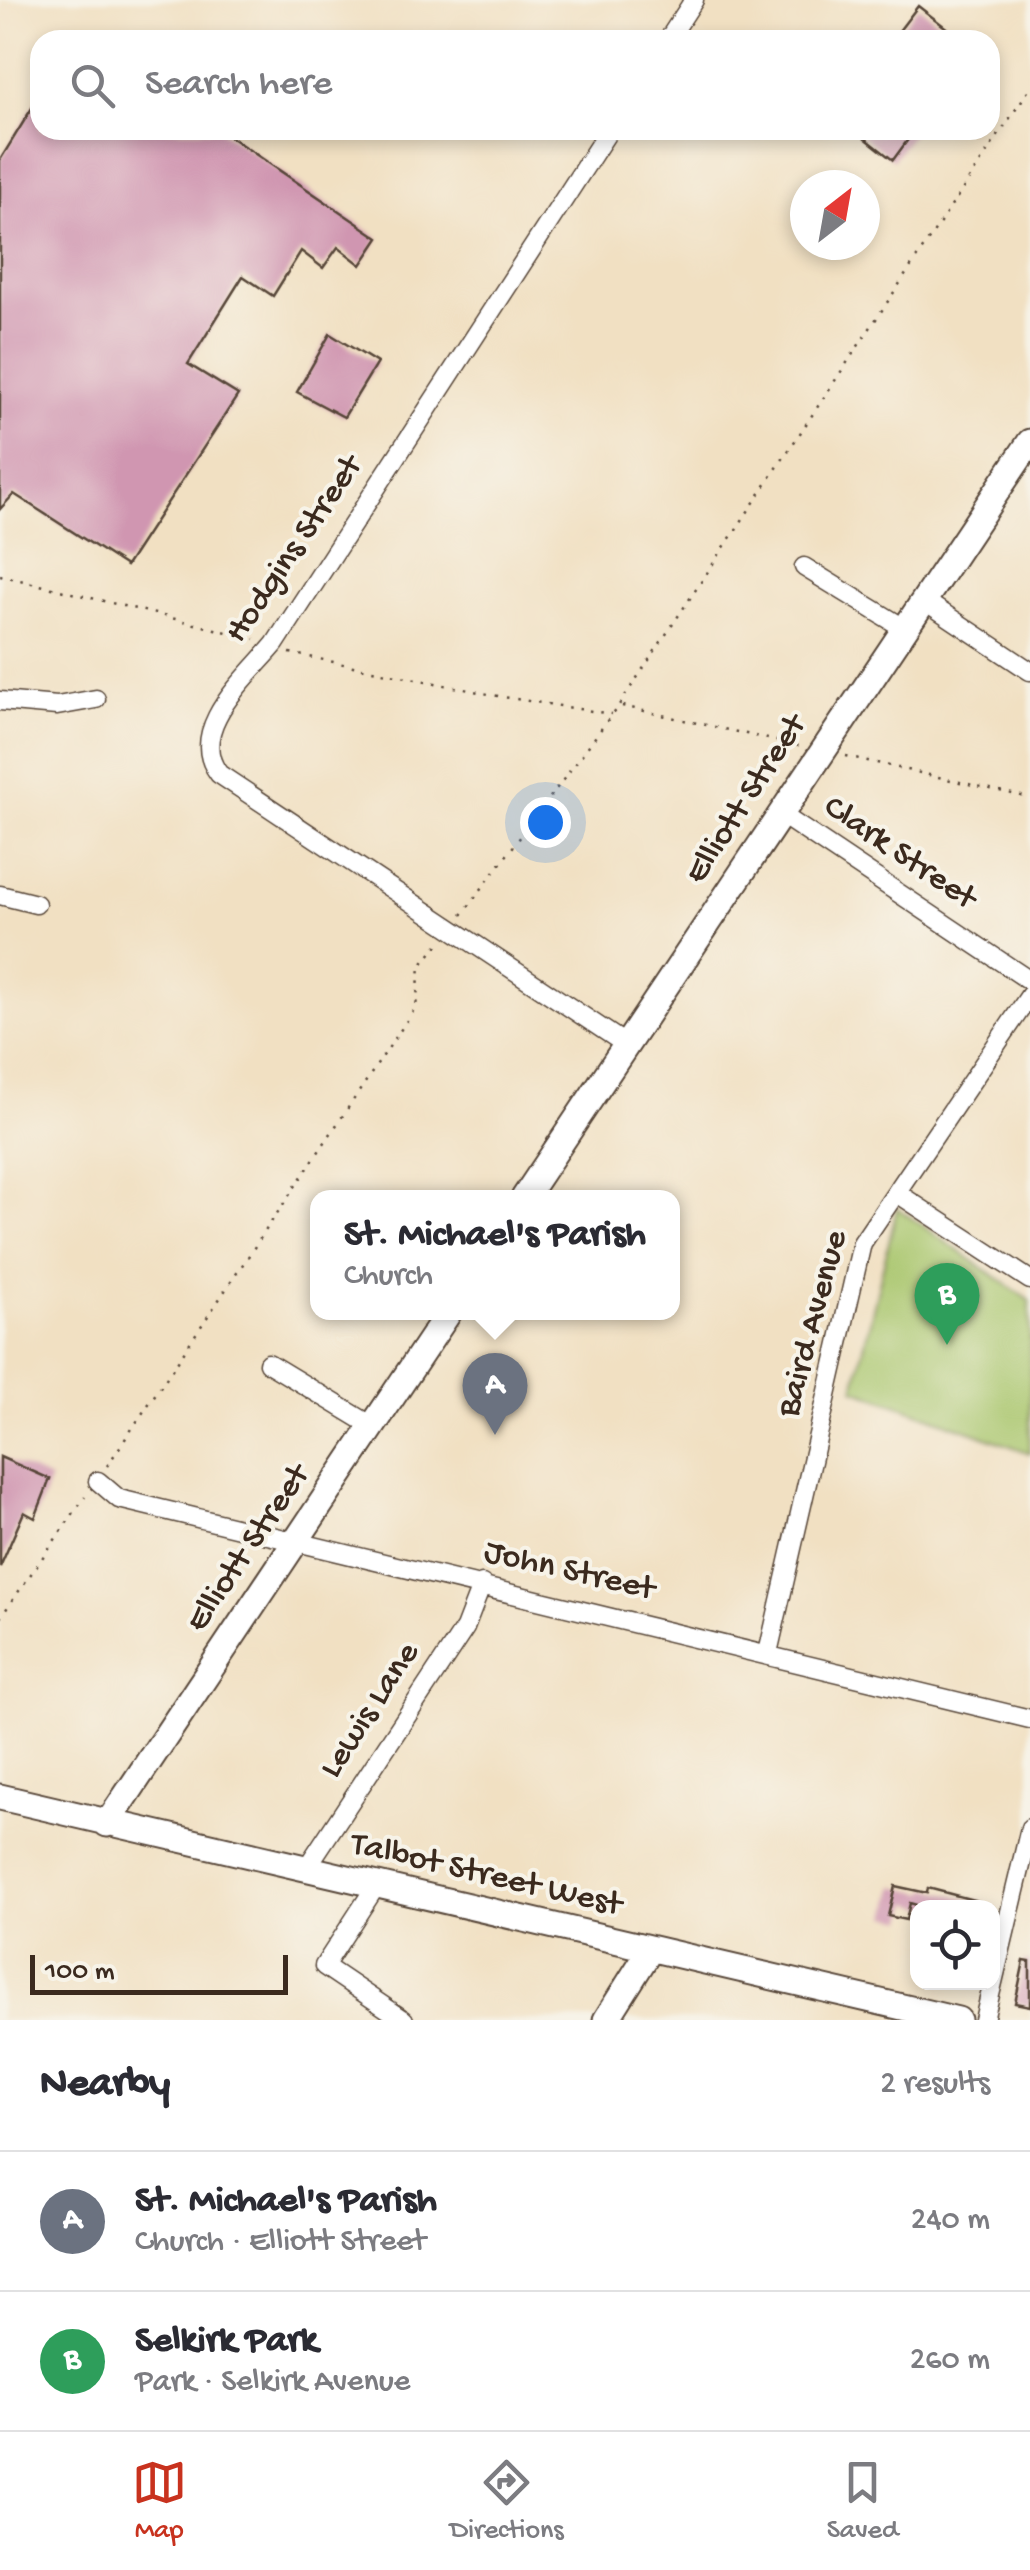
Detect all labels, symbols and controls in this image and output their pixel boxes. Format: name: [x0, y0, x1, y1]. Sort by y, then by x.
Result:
search box: [30, 30, 1000, 140]
icon: search: [65, 58, 120, 113]
text: Search here: [145, 63, 332, 107]
north arrow: [790, 170, 880, 260]
street label: Hodgins Street: [217, 446, 374, 652]
street label: Elliott Street: [677, 706, 818, 892]
street label: Clark Street: [815, 788, 986, 922]
your location: [520, 797, 571, 848]
popup: [310, 1190, 680, 1320]
text: St. Michael's Parish: [344, 1214, 646, 1258]
street label: Baird Avenue: [769, 1225, 859, 1423]
text: Church: [344, 1258, 433, 1296]
pin: B: [914, 1262, 980, 1345]
pin: A: [462, 1352, 528, 1435]
street label: Elliott Street: [178, 1455, 322, 1641]
street label: John Street: [480, 1532, 661, 1612]
street label: Lewis Lane: [312, 1635, 431, 1787]
street label: Talbot Street West: [345, 1824, 628, 1928]
map controls: [910, 1900, 1000, 1990]
button: locate: [910, 1900, 1000, 1990]
scale bar: [30, 1950, 288, 1994]
text: 100 m: [45, 1956, 115, 1989]
text: Nearby: [40, 2061, 170, 2110]
text: 2 results: [880, 2066, 990, 2104]
text: St. Michael's Parish: [135, 2180, 437, 2224]
text: A: [63, 2202, 82, 2240]
text: 240 m: [911, 2202, 990, 2240]
text: Church · Elliott Street: [135, 2224, 426, 2262]
text: Selkirk Park: [135, 2320, 318, 2364]
text: B: [64, 2342, 81, 2380]
text: 260 m: [910, 2342, 990, 2380]
text: Park · Selkirk Avenue: [135, 2364, 410, 2402]
tab: Map: [132, 2455, 187, 2548]
tab: Directions: [450, 2455, 564, 2548]
tab: Saved: [827, 2455, 898, 2548]

